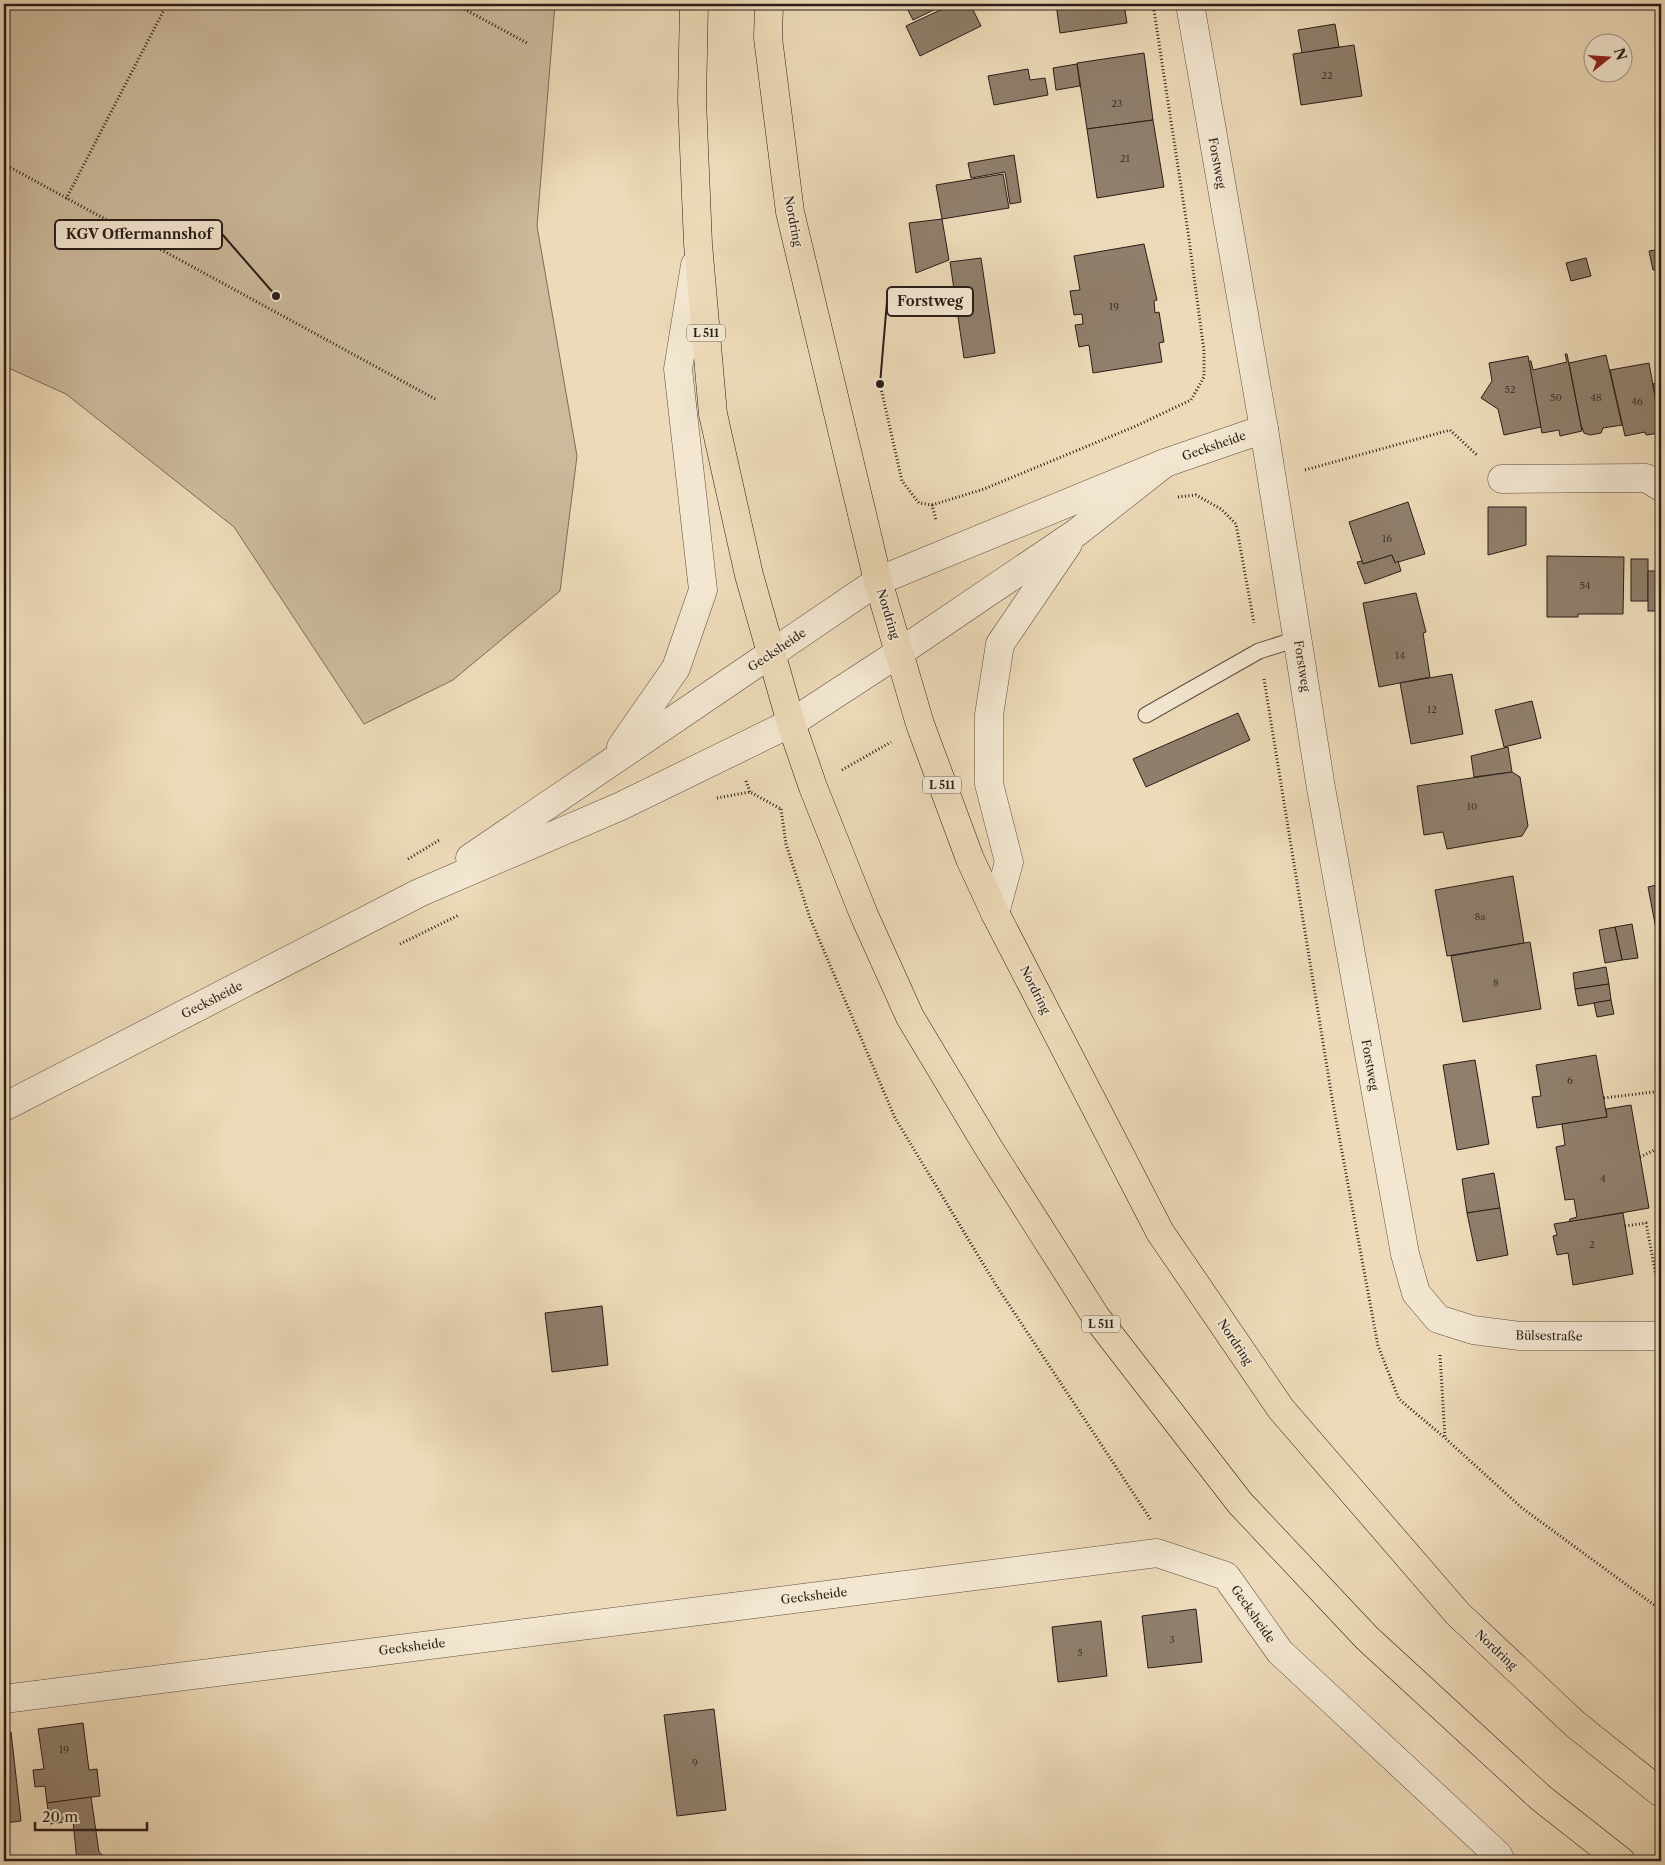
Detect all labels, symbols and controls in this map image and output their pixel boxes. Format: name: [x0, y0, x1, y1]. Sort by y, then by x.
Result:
north arrow: [1582, 32, 1632, 82]
text: N: [1610, 46, 1631, 63]
house number: 22: [1321, 69, 1333, 82]
house number: 23: [1111, 97, 1123, 110]
street label: Forstweg: [1206, 136, 1229, 190]
house number: 21: [1120, 152, 1131, 165]
street label: Nordring: [781, 194, 806, 248]
callout: KGV Offermannshof: [55, 220, 222, 249]
text: KGV Offermannshof: [66, 225, 214, 243]
callout: Forstweg: [887, 287, 973, 316]
text: Forstweg: [897, 292, 964, 310]
house number: 19: [1109, 300, 1119, 313]
road number: L 511: [687, 324, 725, 342]
house number: 52: [1504, 383, 1516, 396]
house number: 50: [1550, 391, 1562, 404]
house number: 48: [1590, 391, 1602, 404]
house number: 46: [1631, 395, 1643, 408]
street label: Gecksheide: [1180, 427, 1248, 463]
house number: 16: [1382, 532, 1392, 545]
house number: 54: [1579, 579, 1591, 592]
street label: Nordring: [874, 587, 903, 641]
street label: Gecksheide: [745, 625, 809, 674]
street label: Forstweg: [1291, 639, 1314, 693]
house number: 14: [1395, 649, 1405, 662]
house number: 12: [1427, 703, 1437, 716]
road number: L 511: [923, 776, 961, 794]
house number: 10: [1467, 800, 1477, 813]
house number: 8a: [1474, 910, 1486, 923]
street label: Nordring: [1017, 963, 1054, 1017]
house number: 8: [1493, 976, 1499, 989]
street label: Gecksheide: [179, 978, 245, 1021]
street label: Forstweg: [1359, 1038, 1382, 1092]
house number: 6: [1567, 1074, 1573, 1087]
house number: 4: [1600, 1172, 1606, 1185]
house number: 2: [1589, 1238, 1595, 1251]
road number: L 511: [1082, 1316, 1120, 1332]
street label: Nordring: [1215, 1316, 1256, 1368]
street label: Bülsestraße: [1515, 1327, 1583, 1344]
street label: Gecksheide: [1228, 1582, 1279, 1646]
street label: Gecksheide: [780, 1584, 848, 1607]
street label: Nordring: [1472, 1627, 1521, 1673]
house number: 3: [1169, 1633, 1175, 1646]
street label: Gecksheide: [378, 1635, 446, 1658]
house number: 5: [1077, 1646, 1083, 1659]
house number: 19: [59, 1743, 69, 1756]
house number: 9: [692, 1756, 698, 1769]
scale bar: [35, 1800, 148, 1832]
text: 20 m: [42, 1807, 78, 1826]

